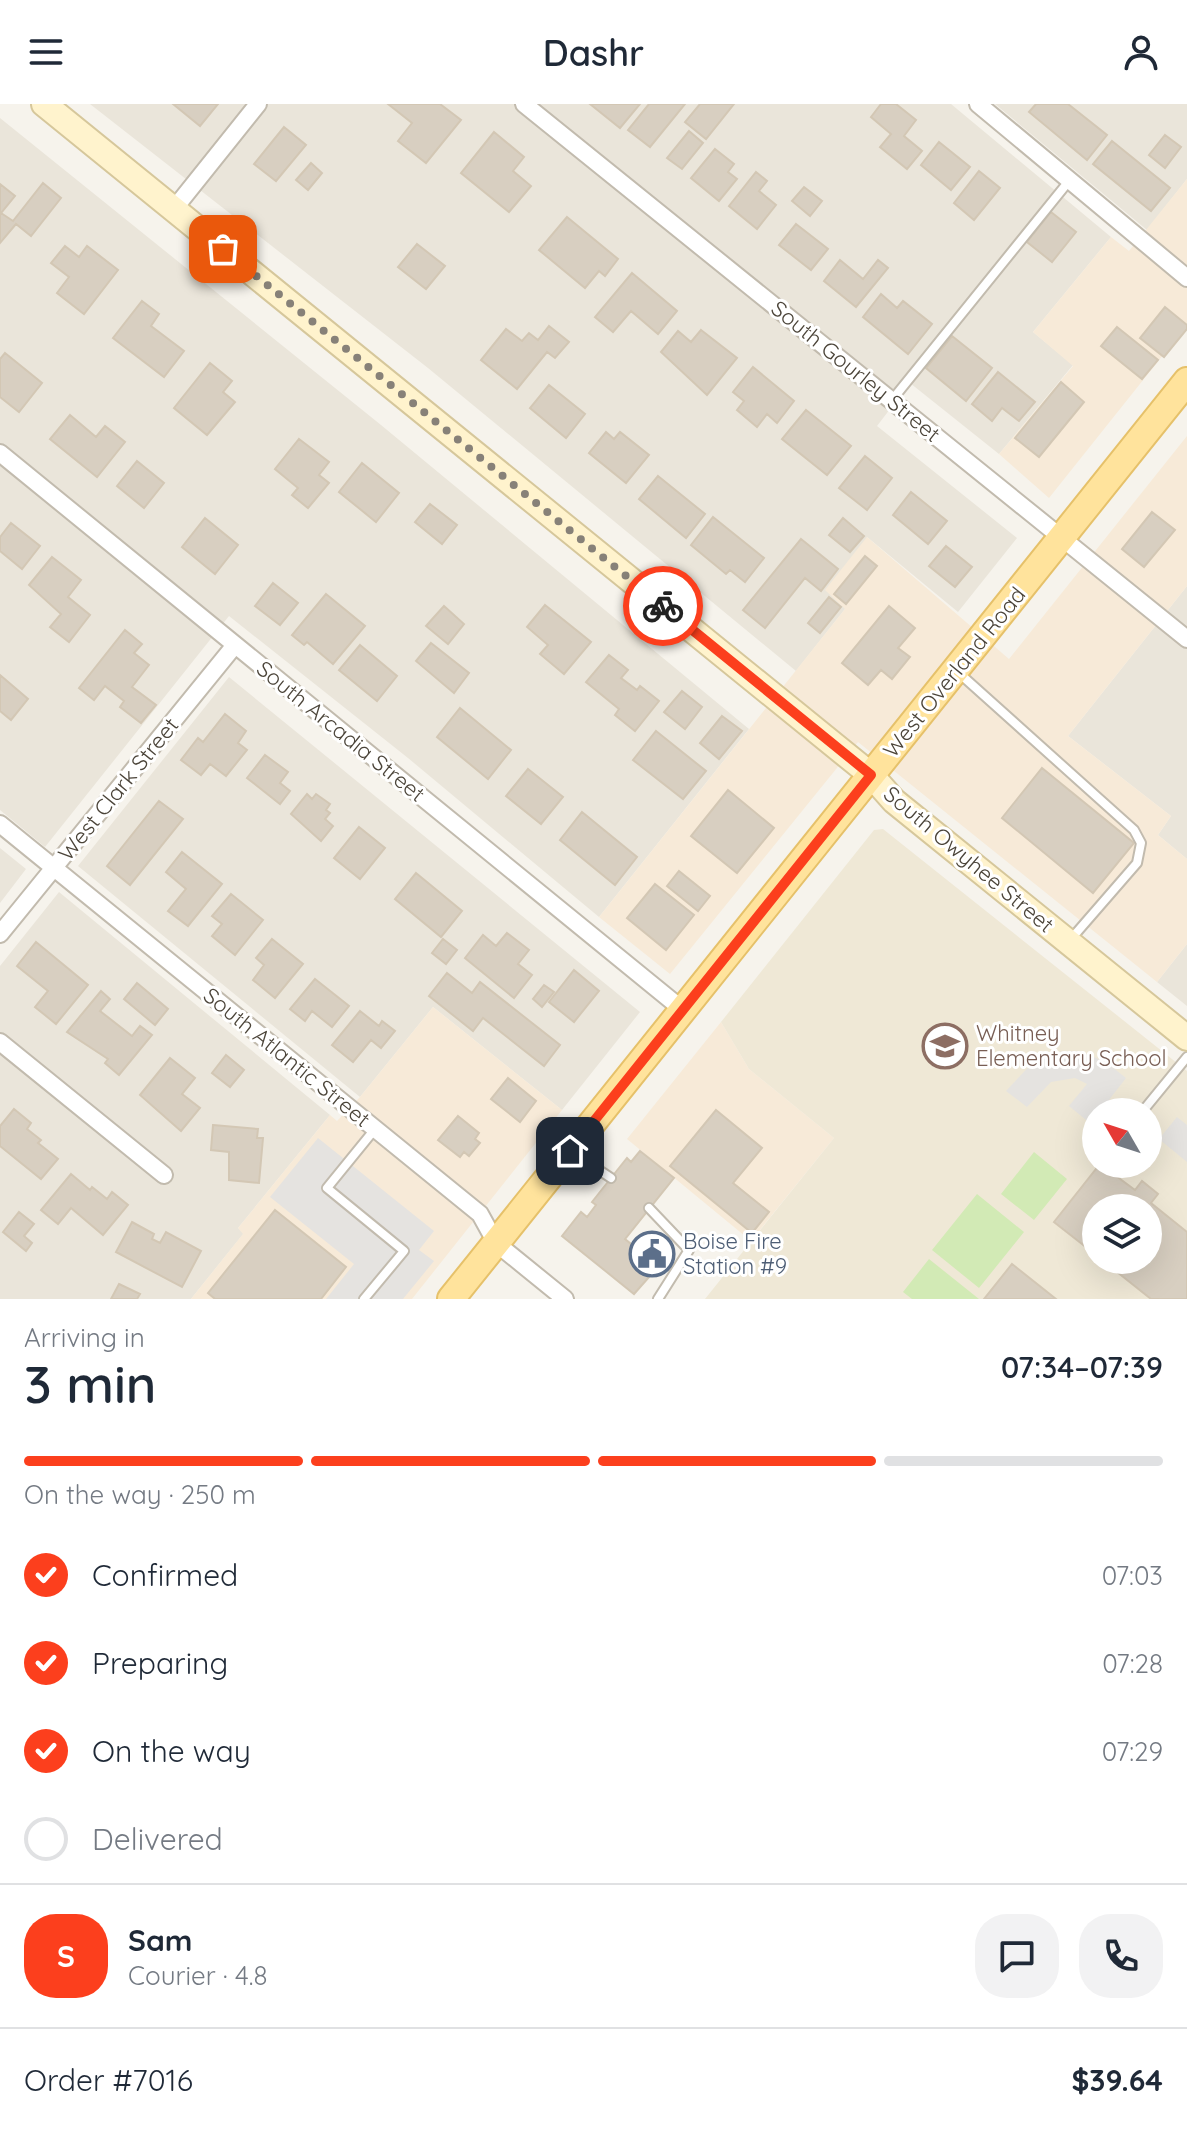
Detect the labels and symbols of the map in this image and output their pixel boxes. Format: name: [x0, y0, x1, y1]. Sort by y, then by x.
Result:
pin: [189, 215, 257, 283]
street label: South Gourley Street: [766, 294, 946, 448]
courier: [623, 566, 703, 646]
street label: West Overland Road: [877, 581, 1031, 763]
street label: South Arcadia Street: [251, 654, 431, 808]
street label: West Clark Street: [52, 712, 184, 866]
street label: South Owyhee Street: [878, 780, 1060, 938]
street label: South Atlantic Street: [198, 981, 376, 1133]
place label: Whitney Elementary School: [976, 1019, 1167, 1072]
school or university icon: Whitney Elementary School: [921, 1022, 969, 1070]
north arrow: [1082, 1098, 1162, 1178]
pin: [536, 1117, 604, 1185]
place label: Boise Fire Station #9: [683, 1227, 787, 1280]
public building icon: Boise Fire Station #9: [628, 1230, 676, 1278]

